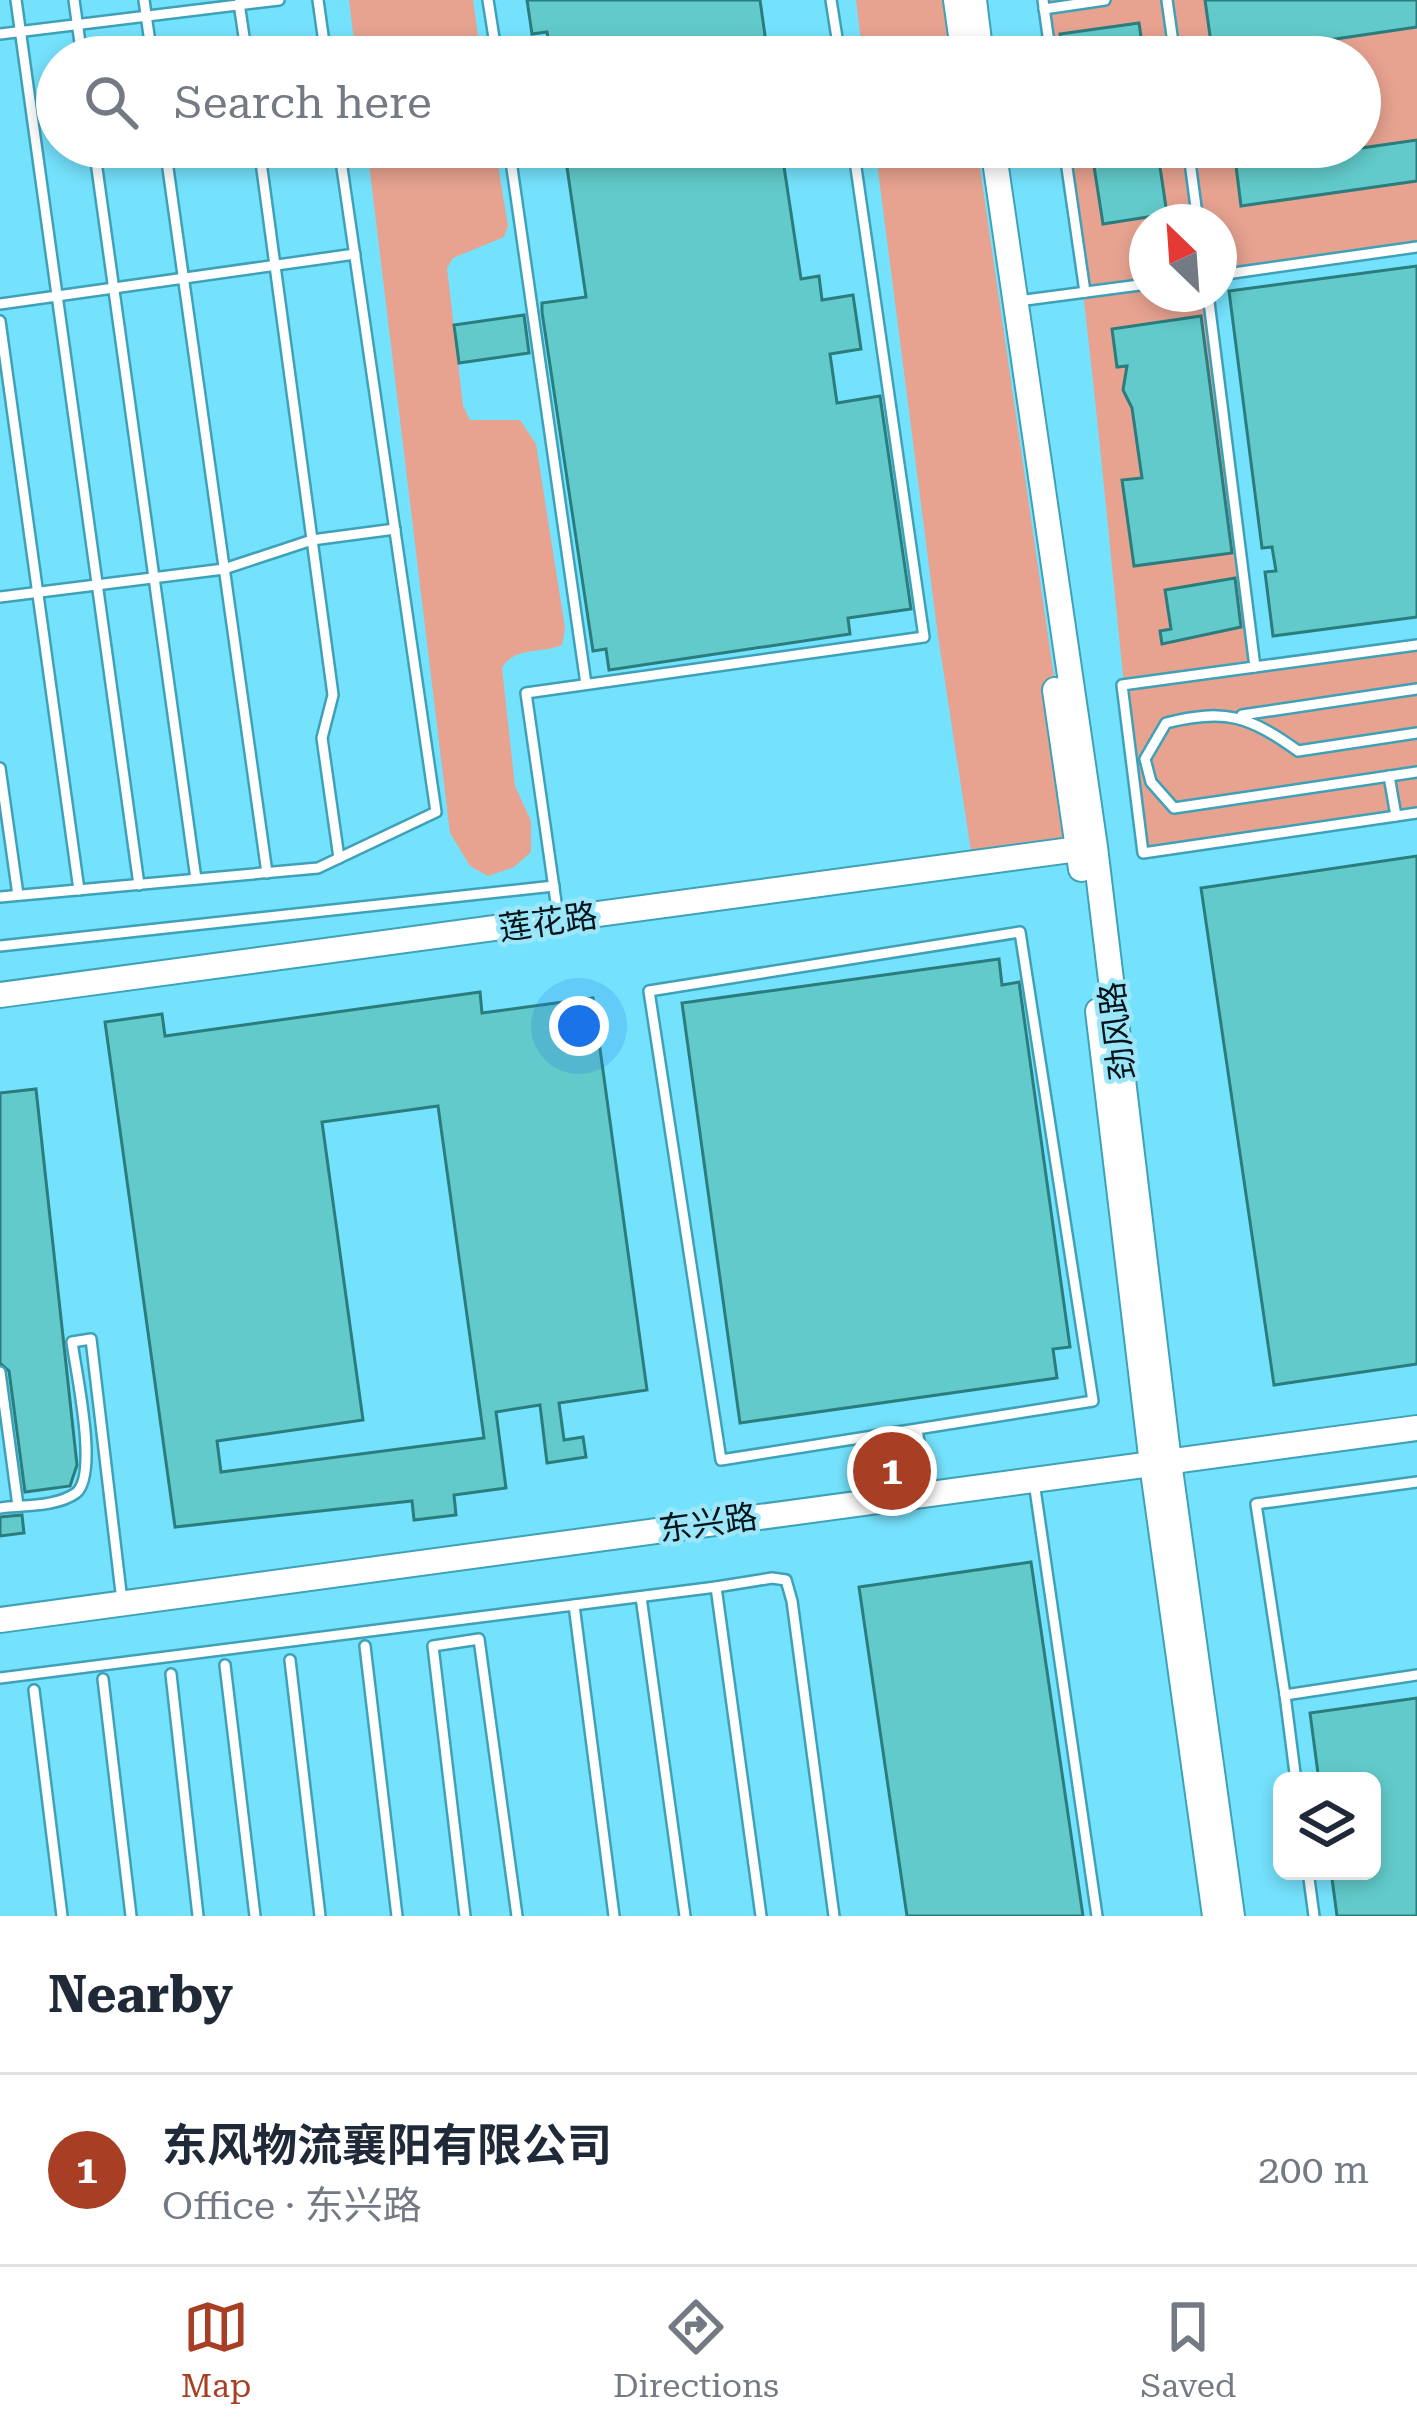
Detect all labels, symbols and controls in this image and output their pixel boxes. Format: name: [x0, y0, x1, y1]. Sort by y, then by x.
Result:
search box: [36, 36, 1381, 168]
icon: search: [78, 69, 144, 135]
text: Search here: [174, 76, 432, 129]
north arrow: [1129, 204, 1237, 312]
street label: 莲花路: [496, 896, 600, 948]
street label: 劲风路: [1092, 979, 1142, 1083]
your location: [549, 996, 609, 1056]
pin: 1: [853, 1426, 931, 1516]
street label: 东兴路: [656, 1497, 760, 1549]
map controls: [1273, 1772, 1381, 1880]
button: layers: [1273, 1772, 1381, 1880]
text: Nearby: [48, 1965, 233, 2024]
text: 东风物流襄阳有限公司: [162, 2119, 612, 2172]
text: 1: [76, 2147, 98, 2193]
text: 200 m: [1258, 2147, 1369, 2193]
text: Office · 东兴路: [162, 2183, 422, 2229]
tab: Map: [181, 2294, 251, 2405]
tab: Directions: [613, 2294, 779, 2405]
tab: Saved: [1141, 2294, 1236, 2405]

